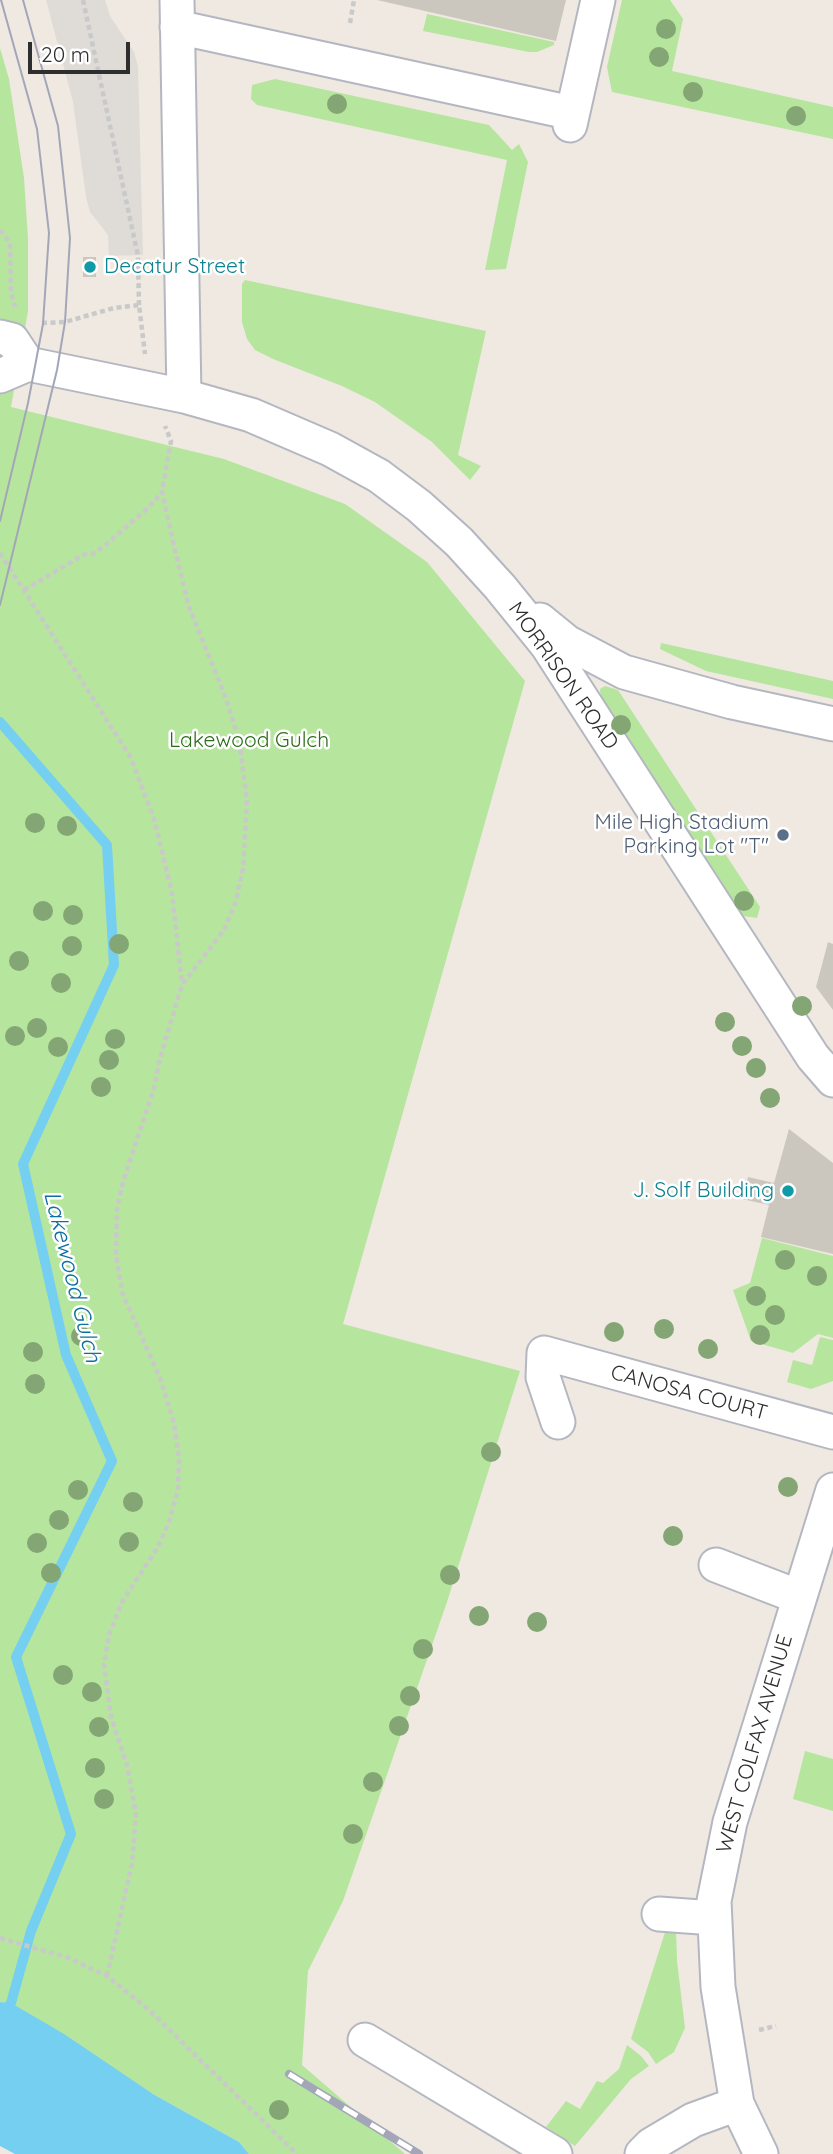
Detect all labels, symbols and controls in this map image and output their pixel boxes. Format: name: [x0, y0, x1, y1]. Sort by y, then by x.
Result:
scale bar: [32, 28, 133, 72]
text: 20 m: [41, 41, 90, 67]
place label: Decatur Street: [104, 254, 245, 280]
marker: Decatur Street: [82, 259, 98, 275]
street label: MORRISON ROAD: [503, 597, 623, 755]
park label: Lakewood Gulch: [169, 728, 329, 754]
place label: Mile High Stadium Parking Lot "T": [595, 810, 769, 860]
marker: Mile High Stadium Parking Lot "T": [775, 827, 791, 843]
place label: J. Solf Building: [633, 1178, 774, 1204]
marker: J. Solf Building: [780, 1183, 796, 1199]
water label: Lakewood Gulch: [37, 1189, 107, 1365]
street label: CANOSA COURT: [608, 1360, 770, 1426]
street label: WEST COLFAX AVENUE: [712, 1632, 798, 1856]

